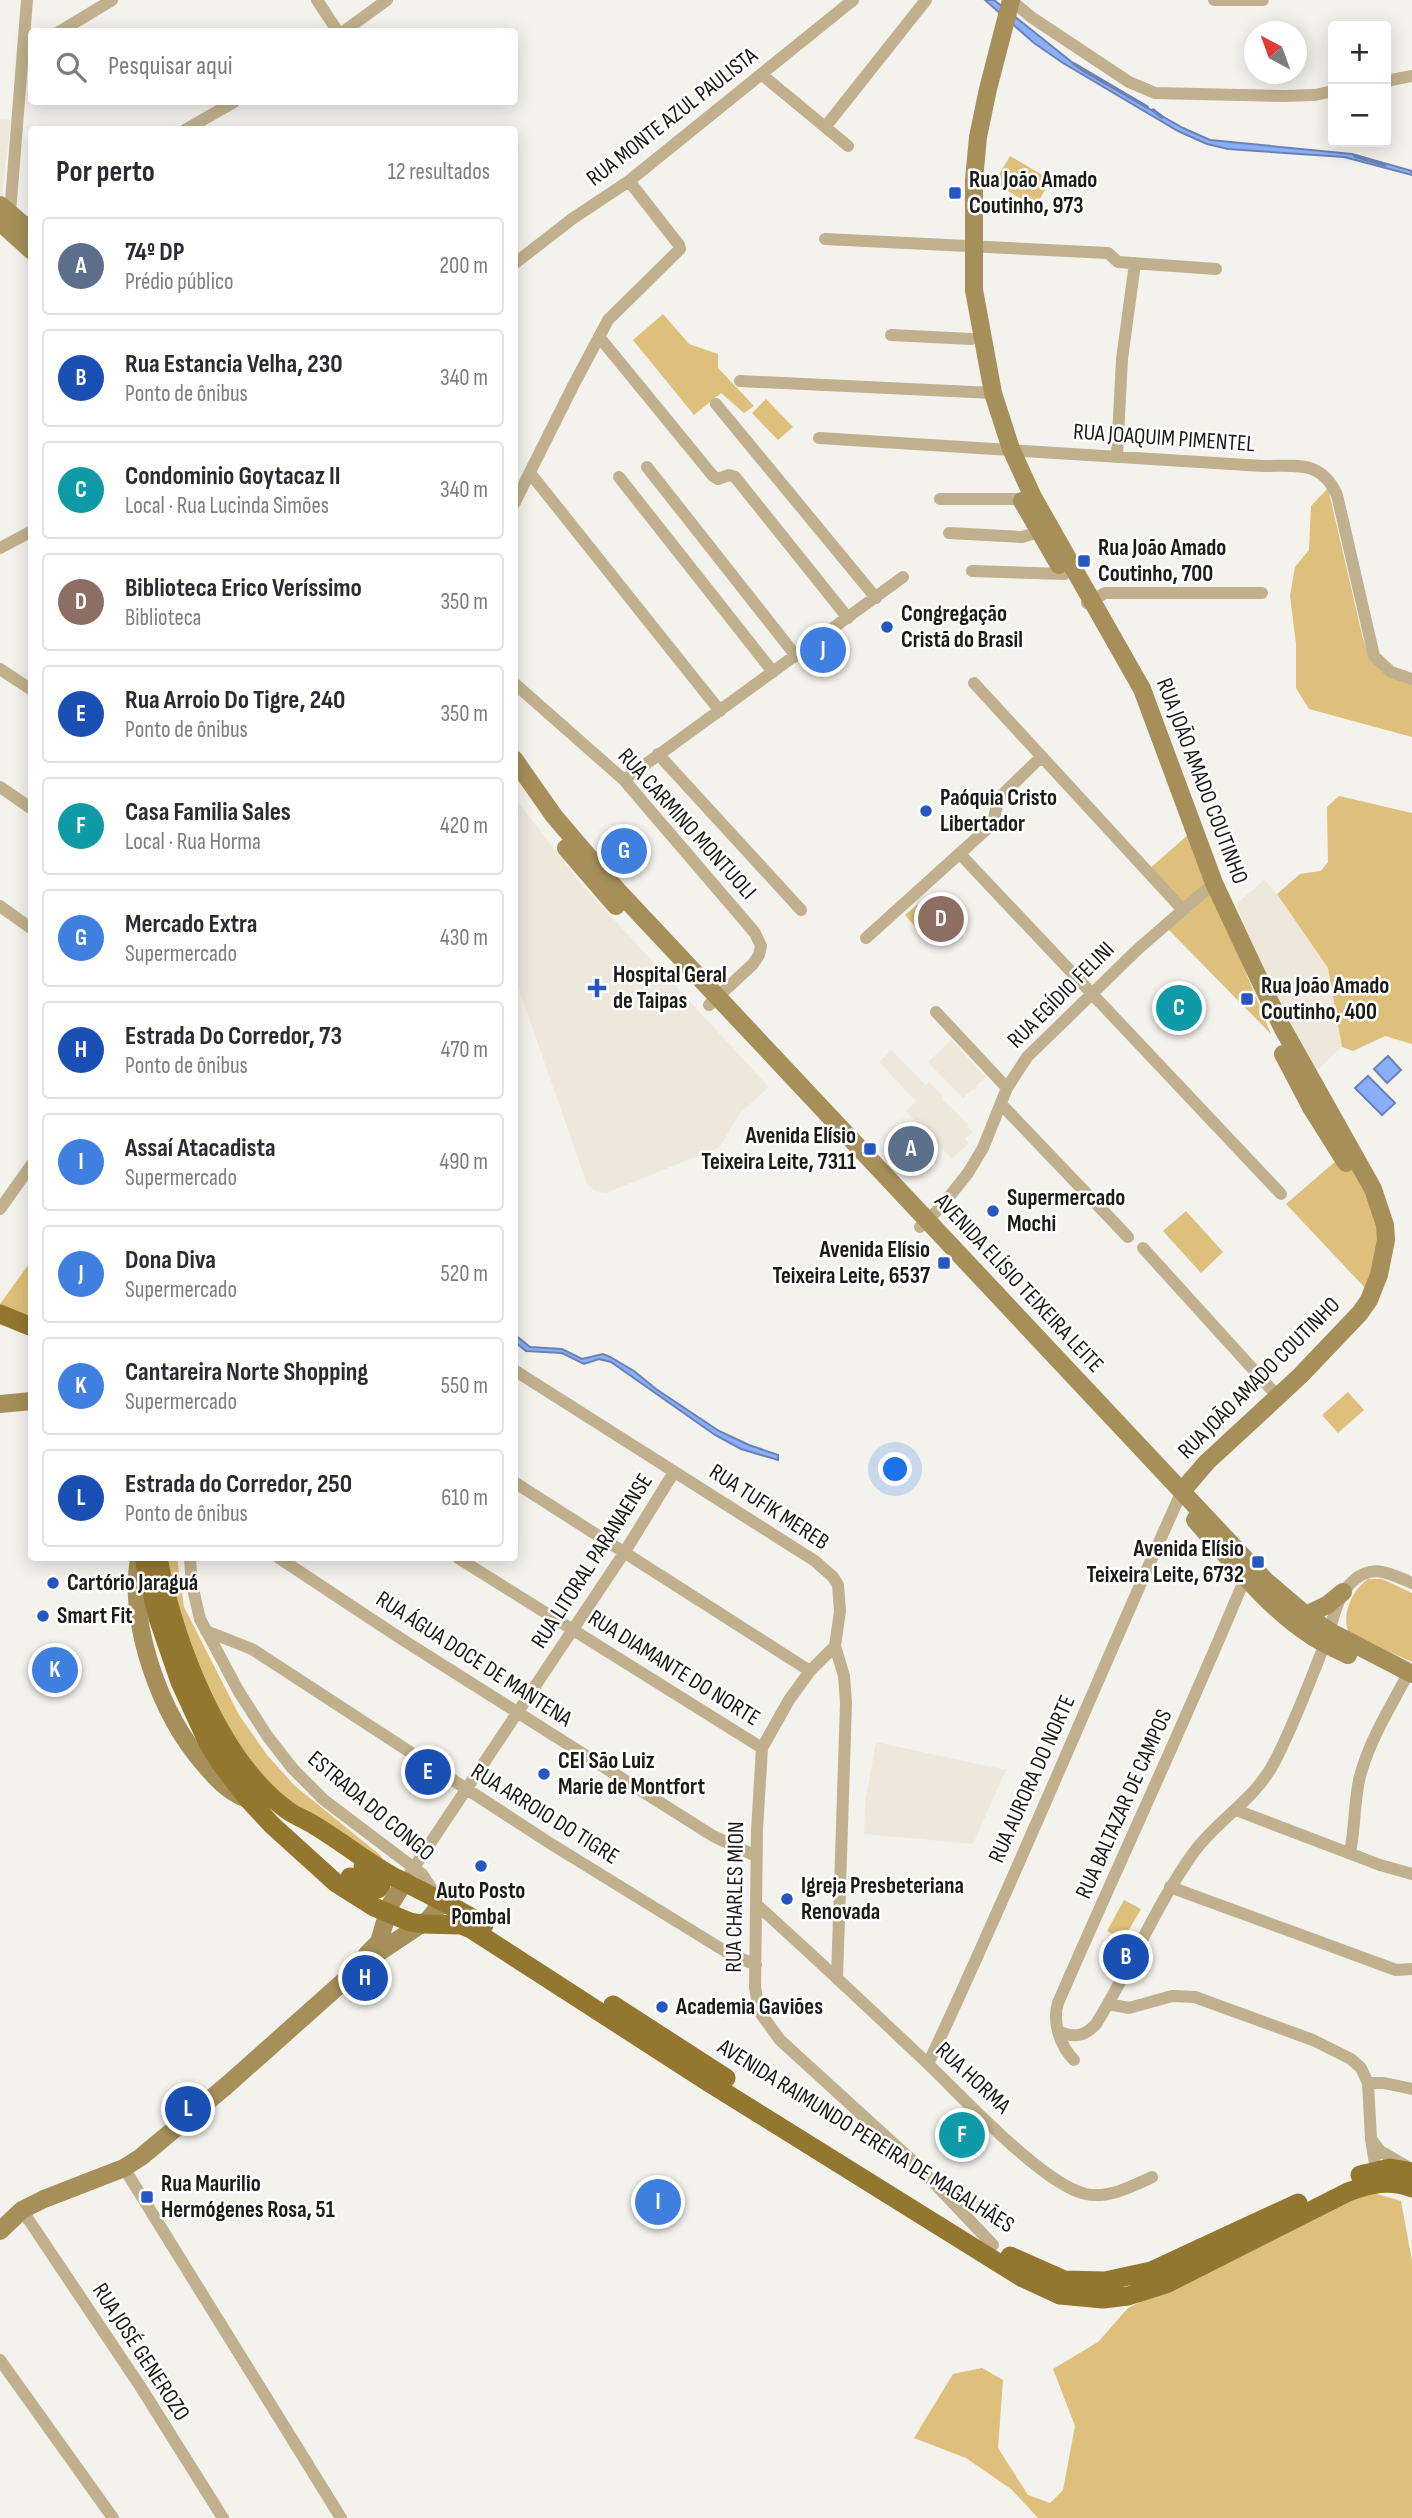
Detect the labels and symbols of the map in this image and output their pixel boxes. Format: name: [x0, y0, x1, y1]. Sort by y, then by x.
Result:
north arrow: [1244, 21, 1307, 84]
street label: RUA MONTE AZUL PAULISTA: [581, 42, 763, 192]
place label: Rua João Amado Coutinho, 973: [969, 166, 1097, 220]
marker: Rua João Amado Coutinho, 973: [947, 185, 963, 201]
street label: RUA JOAQUIM PIMENTEL: [1072, 418, 1256, 458]
place label: Rua João Amado Coutinho, 700: [1098, 534, 1226, 588]
marker: Rua João Amado Coutinho, 700: [1076, 553, 1092, 569]
place label: Congregação Cristã do Brasil: [901, 600, 1023, 654]
marker: Congregação Cristã do Brasil: [879, 619, 895, 635]
pin: J: [800, 624, 846, 676]
street label: RUA JOÃO AMADO COUTINHO: [1150, 674, 1254, 888]
street label: RUA CARMINO MONTUOLI: [612, 743, 762, 905]
place label: Paóquia Cristo Libertador: [940, 784, 1057, 838]
marker: Paóquia Cristo Libertador: [918, 803, 934, 819]
pin: G: [601, 825, 647, 877]
pin: D: [918, 893, 964, 945]
street label: RUA EGÍDIO FELINI: [1002, 936, 1120, 1054]
place label: Hospital Geral de Taipas: [613, 961, 727, 1015]
place label: Rua João Amado Coutinho, 400: [1261, 972, 1389, 1026]
marker: Hospital Geral de Taipas: [587, 978, 607, 998]
pin: C: [1156, 982, 1202, 1034]
marker: Rua João Amado Coutinho, 400: [1239, 991, 1255, 1007]
place label: Avenida Elísio Teixeira Leite, 7311: [701, 1122, 856, 1176]
pin: A: [888, 1123, 934, 1175]
marker: Avenida Elísio Teixeira Leite, 7311: [862, 1141, 878, 1157]
place label: Supermercado Mochi: [1007, 1184, 1125, 1238]
street label: AVENIDA ELÍSIO TEIXEIRA LEITE: [928, 1187, 1109, 1378]
marker: Supermercado Mochi: [985, 1203, 1001, 1219]
place label: Avenida Elísio Teixeira Leite, 6537: [772, 1236, 930, 1290]
marker: Avenida Elísio Teixeira Leite, 6537: [936, 1255, 952, 1271]
street label: RUA JOÃO AMADO COUTINHO: [1172, 1291, 1346, 1465]
your location: [878, 1452, 912, 1486]
street label: RUA TUFIK MEREB: [704, 1458, 834, 1556]
street label: RUA LITORAL PARANAENSE: [525, 1468, 659, 1654]
place label: Avenida Elísio Teixeira Leite, 6732: [1086, 1535, 1244, 1589]
marker: Avenida Elísio Teixeira Leite, 6732: [1250, 1554, 1266, 1570]
place label: Cartório Jaraguá: [67, 1569, 198, 1597]
marker: Cartório Jaraguá: [45, 1575, 61, 1591]
street label: RUA ÁGUA DOCE DE MANTENA: [371, 1585, 577, 1733]
place label: Smart Fit: [57, 1602, 133, 1630]
street label: RUA DIAMANTE DO NORTE: [583, 1604, 765, 1732]
marker: Smart Fit: [35, 1608, 51, 1624]
pin: K: [32, 1644, 78, 1696]
street label: RUA AURORA DO NORTE: [982, 1691, 1082, 1867]
street label: RUA BALTAZAR DE CAMPOS: [1070, 1705, 1178, 1903]
street label: ESTRADA DO CONGO: [302, 1745, 440, 1867]
pin: E: [405, 1746, 451, 1798]
place label: CEI São Luiz Marie de Montfort: [558, 1747, 705, 1801]
street label: RUA ARROIO DO TIGRE: [466, 1757, 624, 1871]
marker: CEI São Luiz Marie de Montfort: [536, 1766, 552, 1782]
street label: RUA CHARLES MION: [720, 1821, 750, 1973]
marker: Auto Posto Pombal: [473, 1858, 489, 1874]
place label: Igreja Presbeteriana Renovada: [801, 1872, 964, 1926]
place label: Auto Posto Pombal: [436, 1877, 525, 1931]
marker: Igreja Presbeteriana Renovada: [779, 1891, 795, 1907]
pin: B: [1103, 1931, 1149, 1983]
pin: H: [342, 1952, 388, 2004]
place label: Academia Gaviões: [675, 1993, 823, 2021]
marker: Academia Gaviões: [654, 1999, 670, 2015]
street label: AVENIDA RAIMUNDO PEREIRA DE MAGALHÃES: [712, 2032, 1019, 2239]
street label: RUA HORMA: [930, 2036, 1016, 2120]
pin: L: [165, 2083, 211, 2135]
pin: F: [939, 2109, 985, 2161]
place label: Rua Maurilio Hermógenes Rosa, 51: [161, 2170, 335, 2224]
pin: I: [635, 2176, 681, 2228]
marker: Rua Maurilio Hermógenes Rosa, 51: [139, 2189, 155, 2205]
street label: RUA JOSÉ GENEROZO: [86, 2278, 196, 2426]

